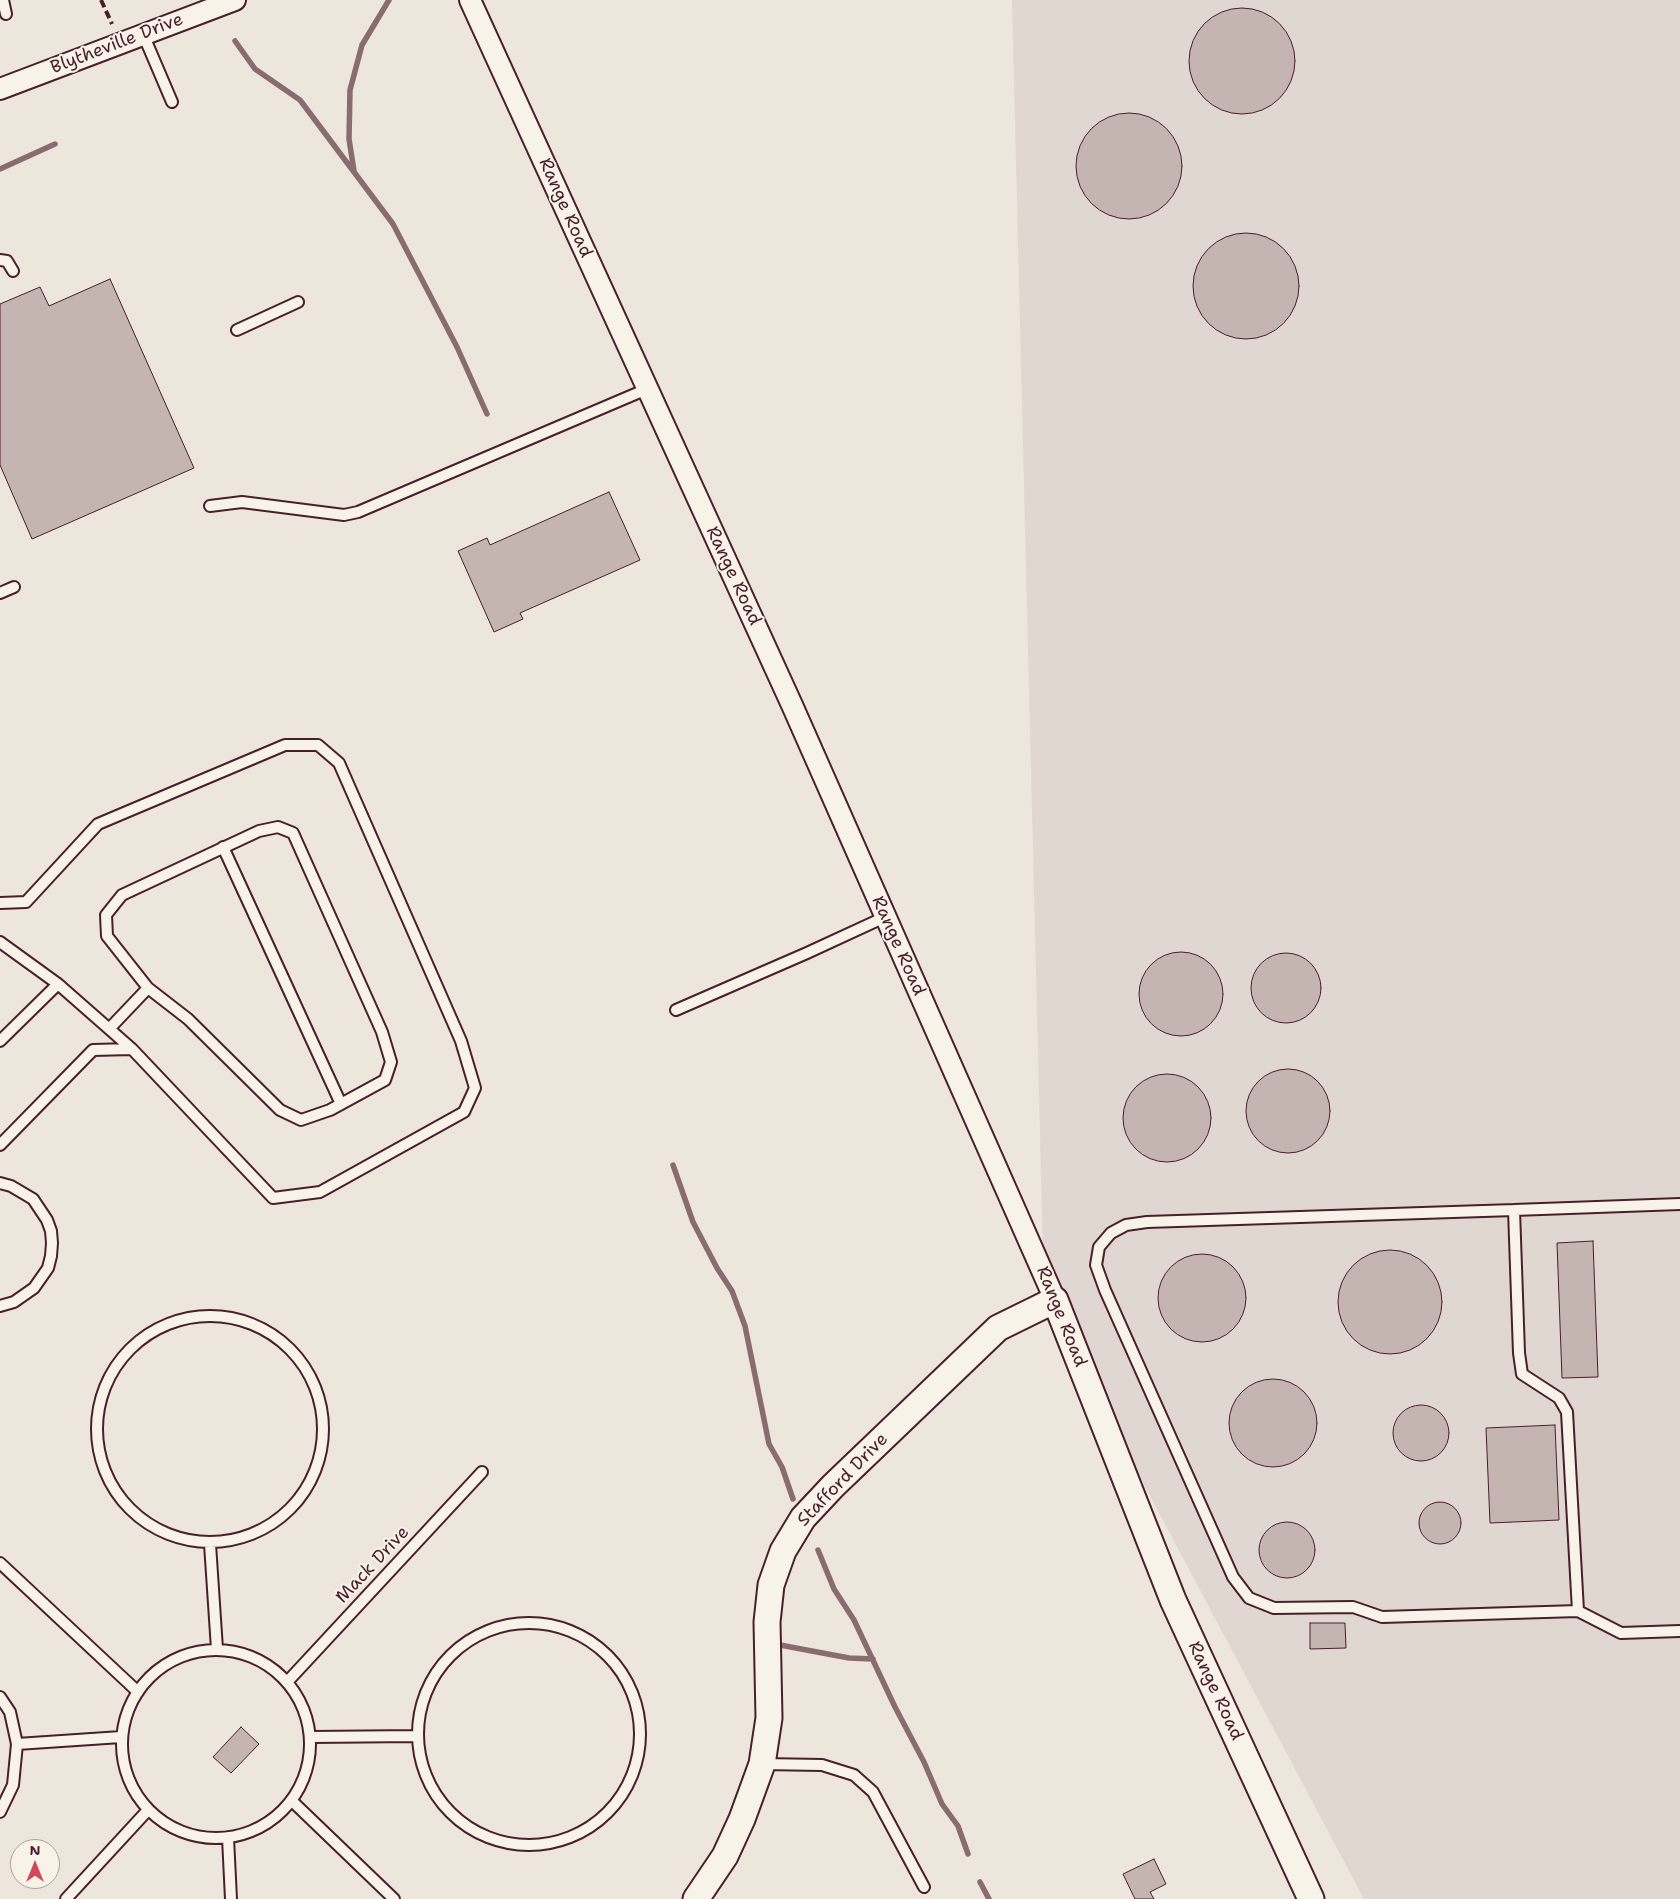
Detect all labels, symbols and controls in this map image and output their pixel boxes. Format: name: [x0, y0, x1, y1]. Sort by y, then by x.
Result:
street label: Blytheville Drive: [48, 9, 186, 79]
street label: Range Road: [533, 155, 597, 261]
street label: Range Road: [701, 523, 765, 629]
street label: Range Road: [866, 893, 930, 999]
street label: Range Road: [1031, 1264, 1091, 1370]
street label: Stafford Drive: [793, 1429, 893, 1531]
street label: Mack Drive: [332, 1522, 414, 1608]
street label: Range Road: [1183, 1638, 1247, 1744]
north arrow: [10, 1839, 60, 1889]
text: N: [29, 1841, 41, 1859]

